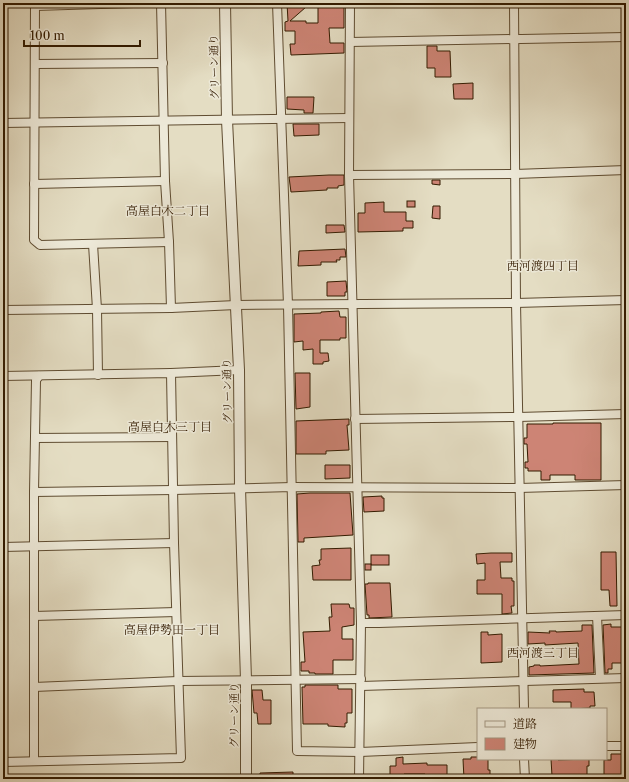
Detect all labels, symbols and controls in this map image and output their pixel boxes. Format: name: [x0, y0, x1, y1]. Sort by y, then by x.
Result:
scale bar: [24, 22, 140, 48]
text: 100 m: [30, 28, 65, 43]
street label: グリーン通り: [206, 34, 222, 100]
district label: 高屋白木二丁目: [126, 203, 210, 218]
district label: 西河渡四丁目: [507, 258, 579, 273]
street label: グリーン通り: [219, 358, 235, 424]
district label: 高屋白木三丁目: [128, 419, 212, 434]
district label: 高屋伊勢田一丁目: [124, 622, 220, 637]
district label: 西河渡三丁目: [507, 645, 579, 660]
street label: グリーン通り: [227, 682, 241, 748]
legend: [477, 708, 607, 760]
text: 道路: [513, 716, 537, 731]
text: 建物: [513, 736, 537, 751]

